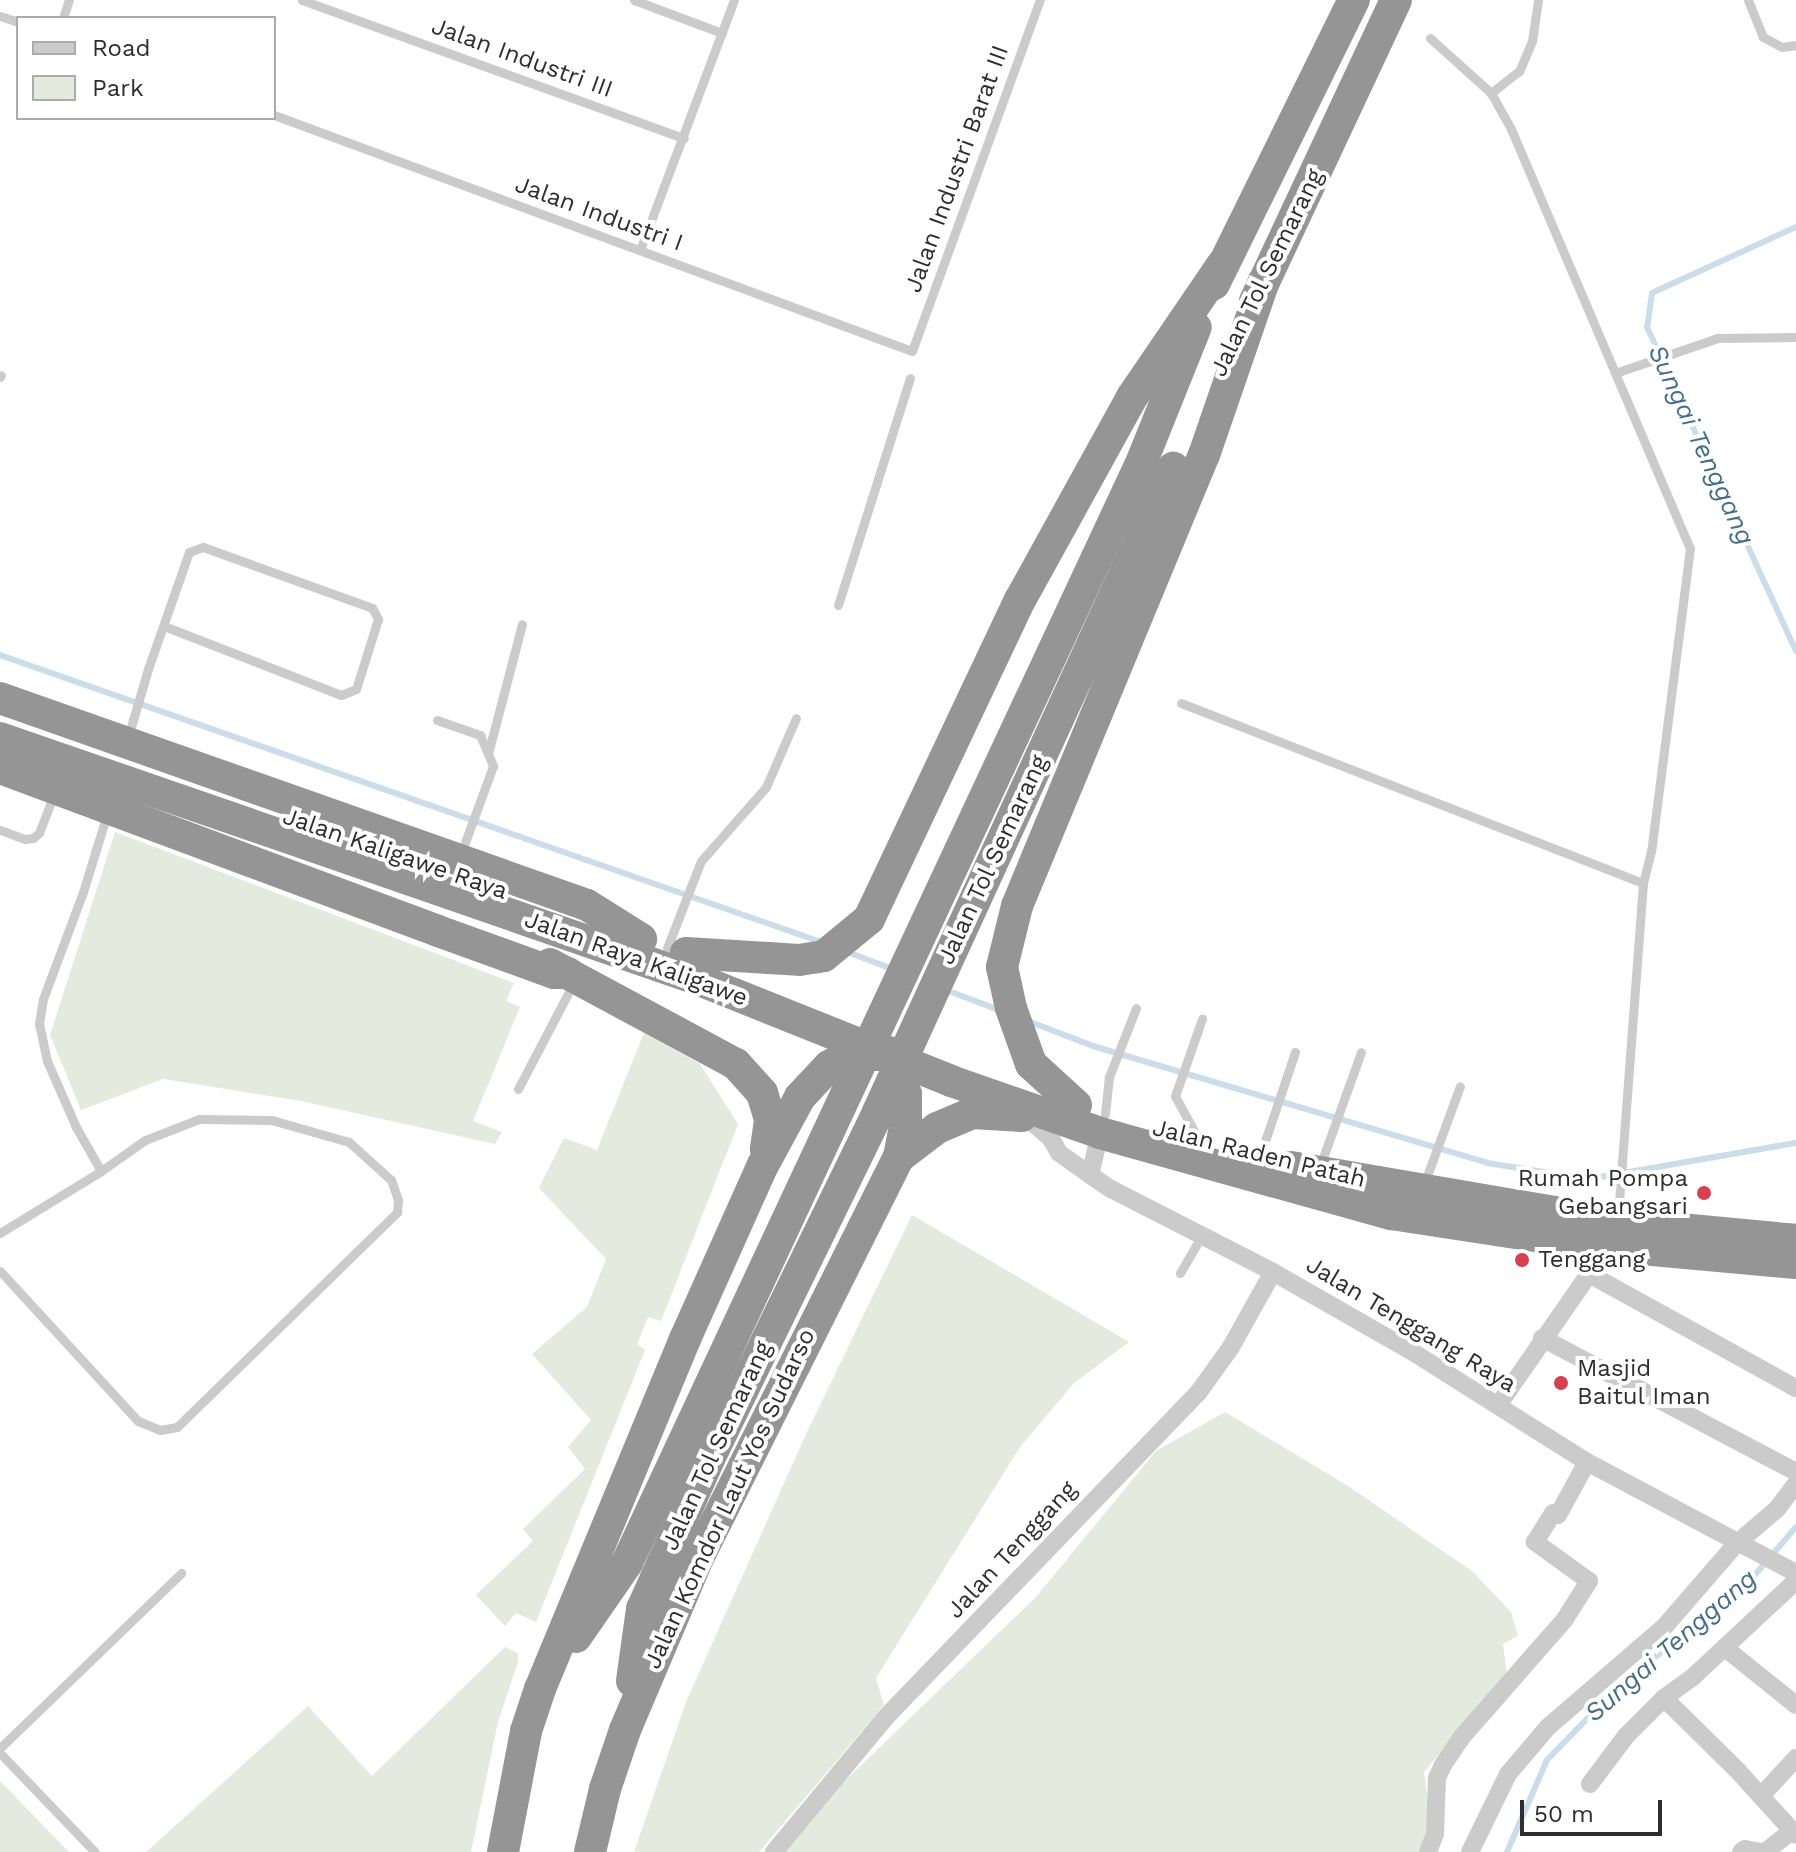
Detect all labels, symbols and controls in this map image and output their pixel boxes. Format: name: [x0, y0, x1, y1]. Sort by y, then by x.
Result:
street label: Jalan Industri III: [427, 12, 617, 104]
legend: [16, 16, 276, 120]
text: Road: [92, 34, 151, 62]
street label: Jalan Industri Barat III: [899, 42, 1015, 296]
text: Park: [92, 74, 144, 102]
street label: Jalan Tol Semarang: [1204, 164, 1330, 382]
street label: Jalan Industri I: [511, 170, 687, 258]
water label: Sungai Tenggang: [1641, 340, 1761, 550]
street label: Jalan Tol Semarang: [932, 750, 1054, 970]
street label: Jalan Kaligawe Raya: [279, 802, 511, 906]
street label: Jalan Raya Kaligawe: [520, 905, 752, 1013]
street label: Jalan Raden Patah: [1150, 1114, 1368, 1194]
place label: Rumah Pompa Gebangsari: [1518, 1165, 1688, 1221]
marker: Rumah Pompa Gebangsari: [1695, 1184, 1713, 1202]
place label: Tenggang: [1538, 1246, 1645, 1274]
street label: Jalan Tenggang Raya: [1300, 1251, 1522, 1399]
marker: Tenggang: [1513, 1251, 1531, 1269]
street label: Jalan Komdor Laut Yos Sudarso: [638, 1324, 822, 1674]
street label: Jalan Tol Semarang: [656, 1336, 778, 1556]
place label: Masjid Baitul Iman: [1577, 1355, 1711, 1411]
marker: Masjid Baitul Iman: [1552, 1374, 1570, 1392]
street label: Jalan Tenggang: [941, 1475, 1083, 1625]
water label: Sungai Tenggang: [1579, 1563, 1763, 1729]
scale bar: [1524, 1784, 1666, 1834]
text: 50 m: [1534, 1800, 1594, 1828]

